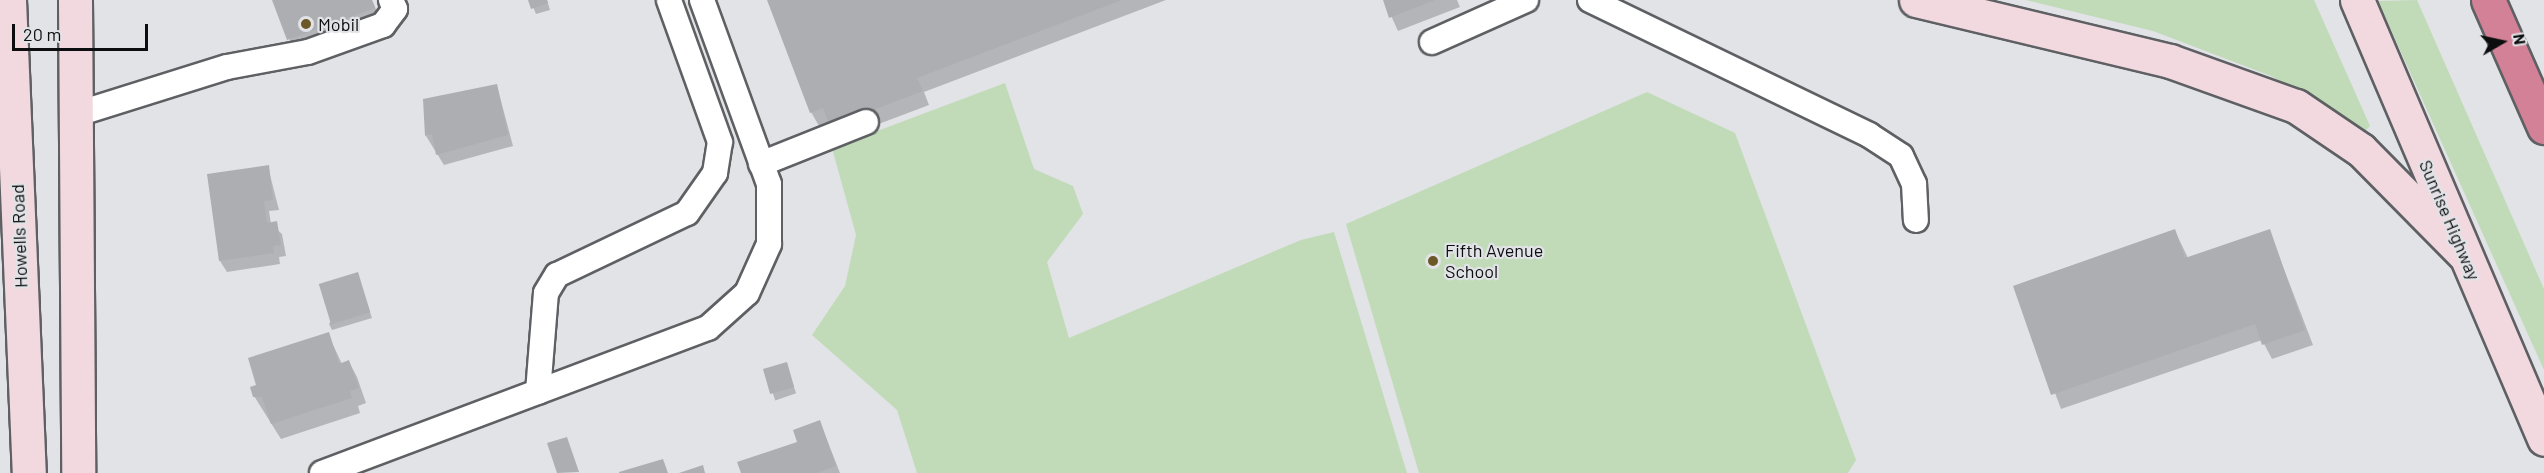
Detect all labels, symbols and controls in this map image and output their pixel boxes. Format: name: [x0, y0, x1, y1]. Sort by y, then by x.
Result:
scale bar: [15, 12, 152, 50]
north arrow: [2472, 12, 2532, 72]
place label: Mobil: [318, 13, 359, 35]
marker: Mobil: [299, 17, 313, 31]
text: 20 m: [23, 23, 61, 45]
text: N: [2510, 32, 2530, 46]
street label: Sunrise Highway: [2415, 157, 2485, 283]
street label: Howells Road: [6, 184, 32, 288]
place label: Fifth Avenue School: [1445, 240, 1543, 282]
marker: Fifth Avenue School: [1426, 254, 1440, 268]

